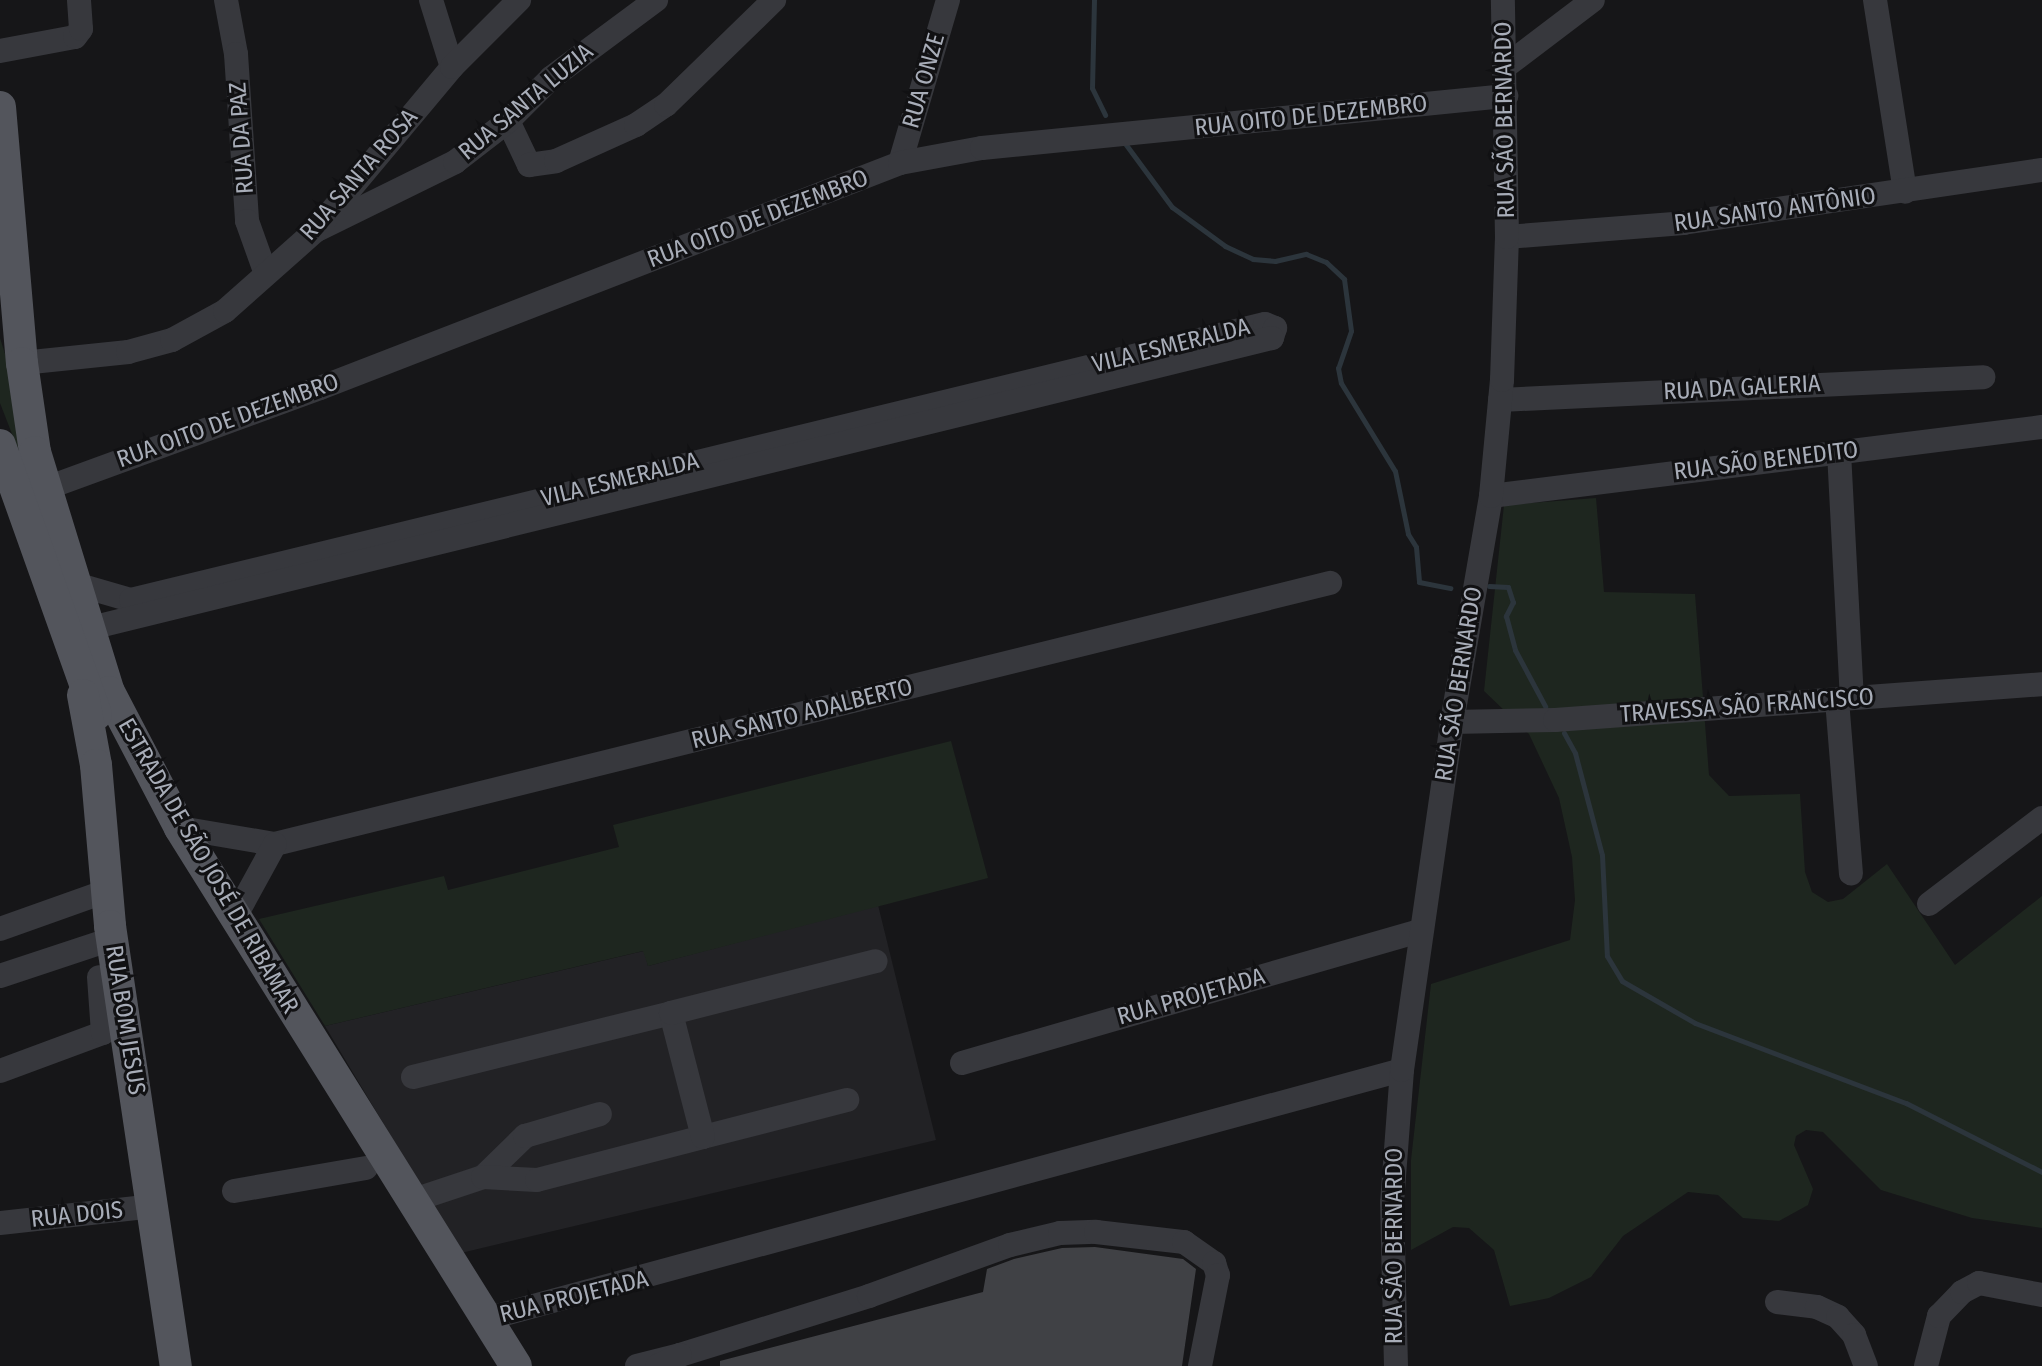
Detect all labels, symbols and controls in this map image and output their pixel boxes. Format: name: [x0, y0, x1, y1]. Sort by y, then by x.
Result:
street label: RUA SÃO BERNARDO: [1489, 21, 1521, 219]
street label: RUA ONZE: [897, 30, 951, 132]
street label: RUA SANTA LUZIA: [453, 37, 599, 167]
street label: RUA DA PAZ: [224, 81, 260, 195]
street label: RUA OITO DE DEZEMBRO: [1193, 89, 1429, 143]
street label: RUA SANTA ROSA: [294, 103, 424, 247]
street label: RUA OITO DE DEZEMBRO: [644, 164, 872, 274]
street label: RUA SANTO ANTÔNIO: [1672, 182, 1878, 238]
street label: VILA ESMERALDA: [1089, 313, 1253, 379]
street label: RUA OITO DE DEZEMBRO: [113, 367, 343, 475]
street label: RUA DA GALERIA: [1663, 370, 1821, 406]
street label: RUA SÃO BENEDITO: [1672, 435, 1860, 487]
street label: VILA ESMERALDA: [538, 447, 702, 513]
street label: RUA SÃO BERNARDO: [1429, 585, 1489, 783]
street label: RUA SANTO ADALBERTO: [688, 673, 916, 755]
street label: TRAVESSA SÃO FRANCISCO: [1619, 683, 1875, 729]
street label: ESTRADA DE SÃO JOSÉ DE RIBAMAR: [112, 713, 304, 1019]
street label: RUA BOM JESUS: [99, 943, 151, 1097]
street label: RUA PROJETADA: [1114, 962, 1268, 1032]
street label: RUA SÃO BERNARDO: [1381, 1148, 1409, 1344]
street label: RUA DOIS: [30, 1196, 124, 1234]
street label: RUA PROJETADA: [497, 1265, 651, 1329]

